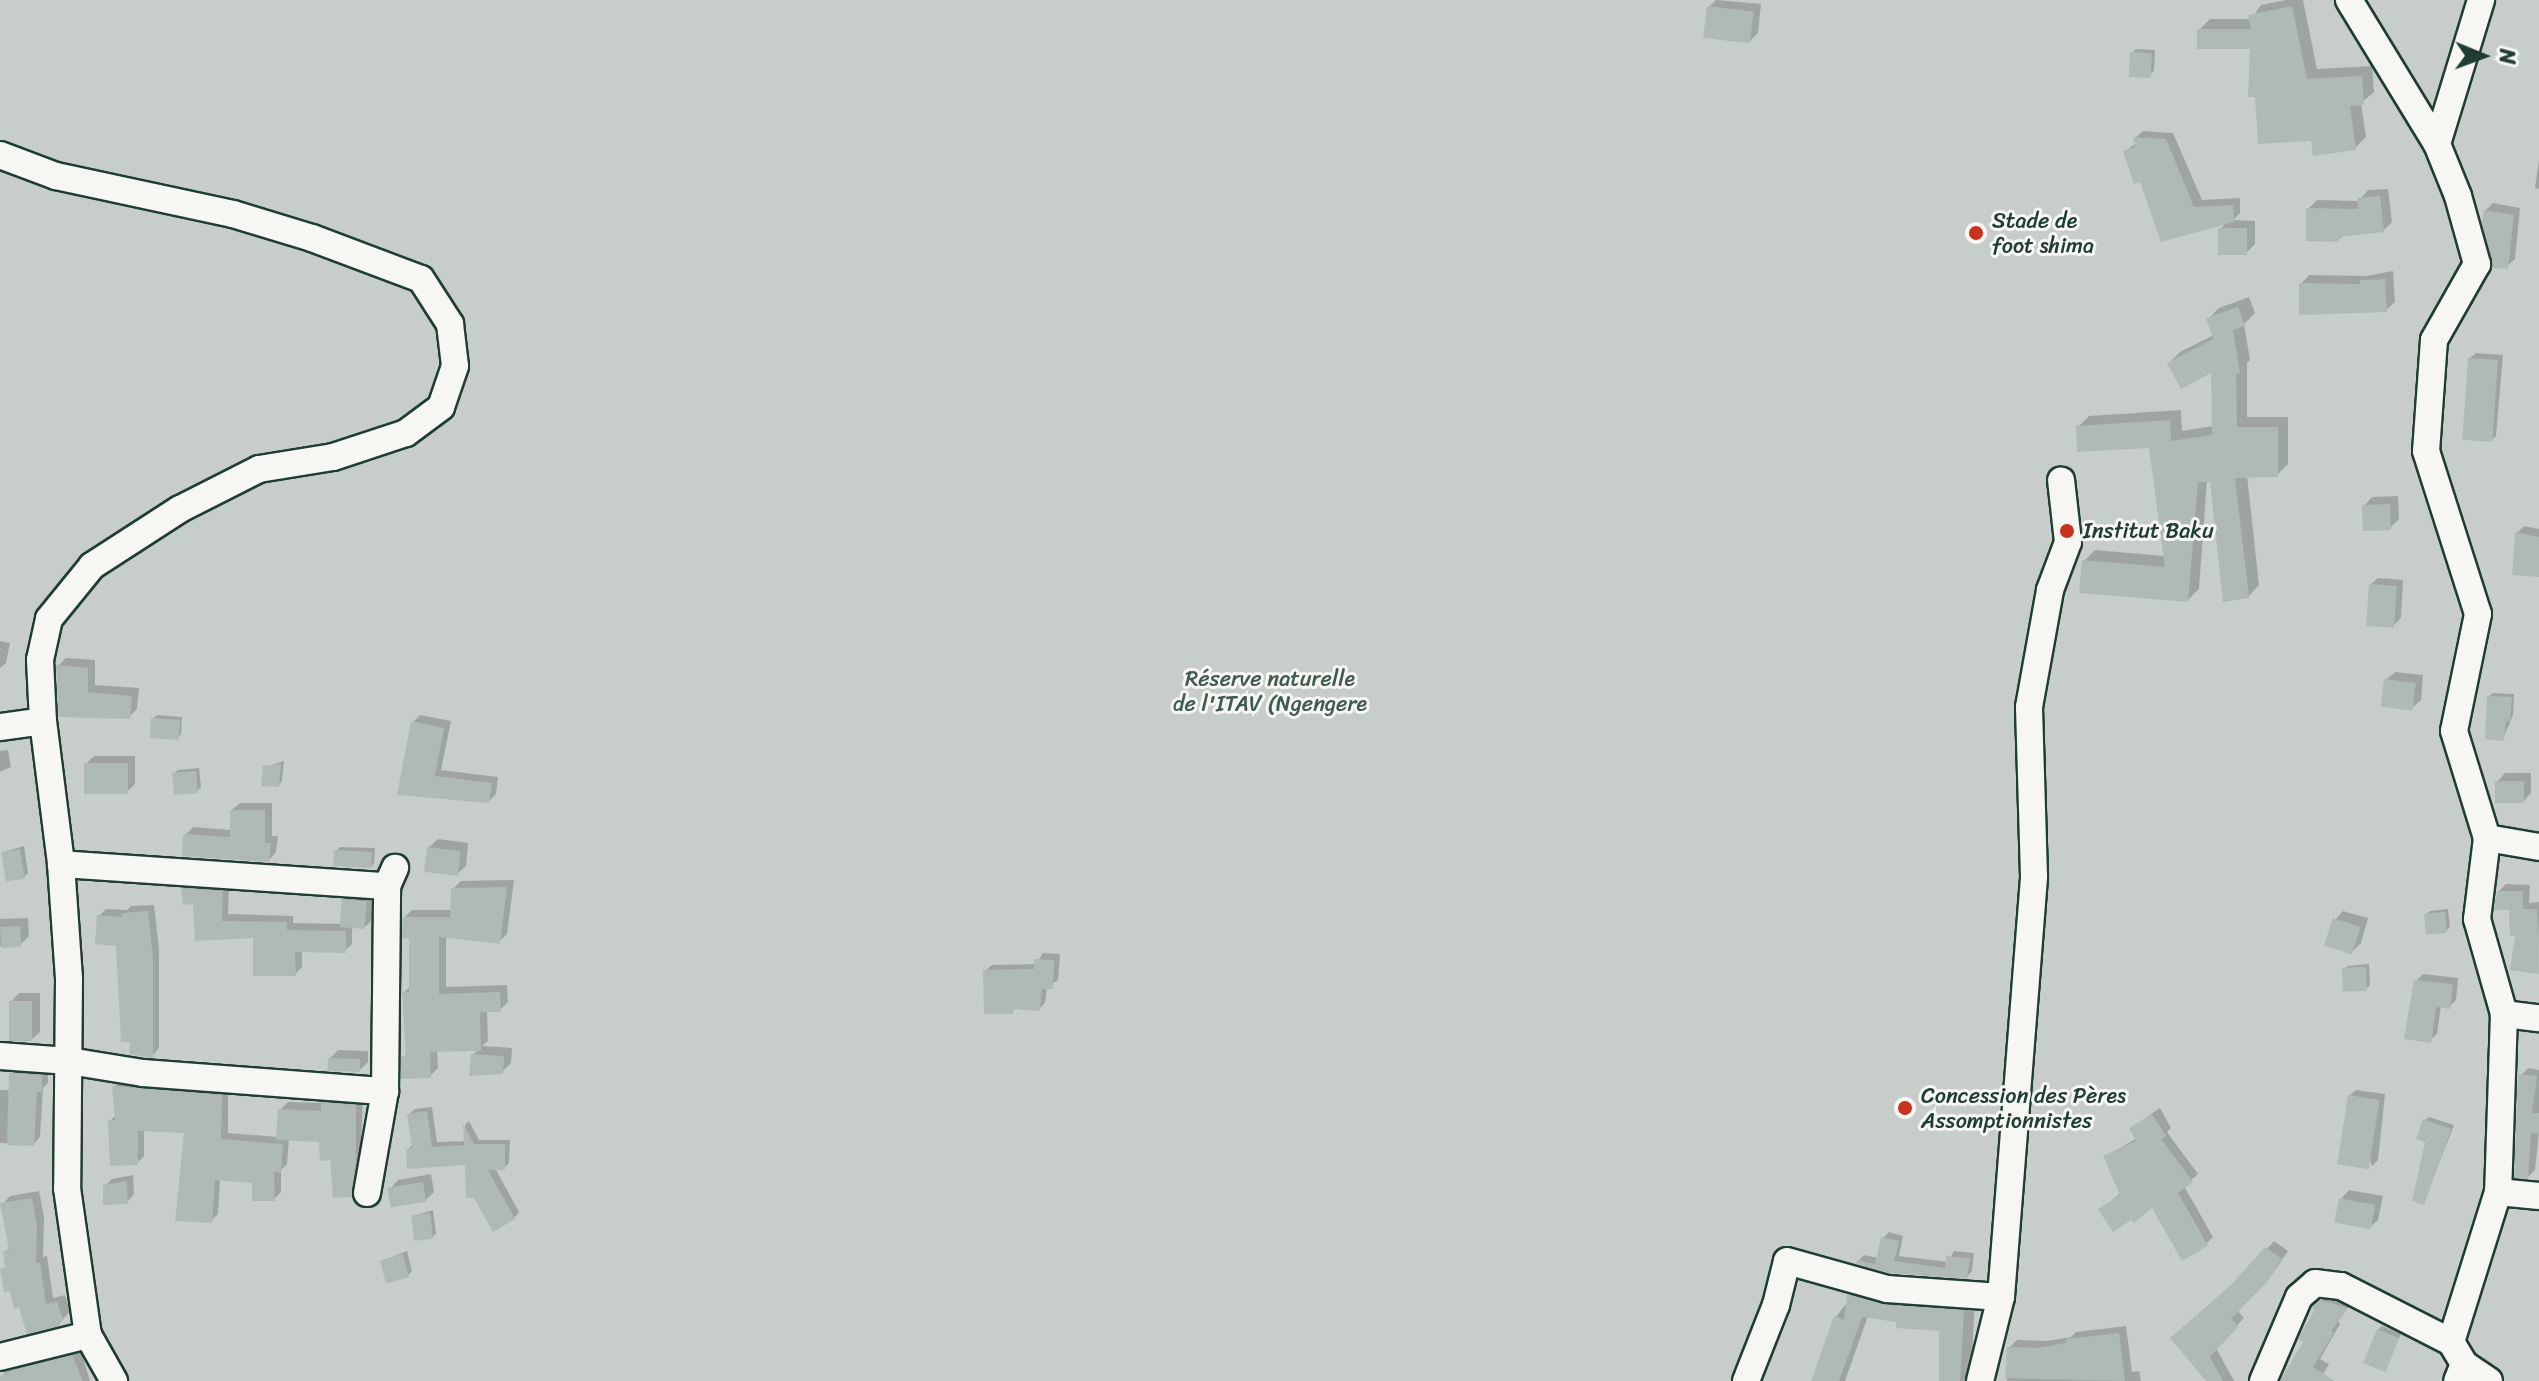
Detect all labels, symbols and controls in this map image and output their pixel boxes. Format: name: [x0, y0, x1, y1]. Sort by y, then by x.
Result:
north arrow: [2443, 16, 2523, 96]
text: N: [2488, 48, 2527, 64]
place label: Stade de foot shima: [1992, 207, 2095, 258]
marker: Stade de foot shima: [1967, 224, 1985, 242]
place label: Institut Baku: [2083, 518, 2214, 544]
marker: Institut Baku: [2058, 522, 2076, 540]
park label: Réserve naturelle de l'ITAV (Ngengere: [1173, 665, 1367, 716]
place label: Concession des Pères Assomptionnistes: [1921, 1082, 2128, 1134]
marker: Concession des Pères Assomptionnistes: [1896, 1099, 1914, 1117]

